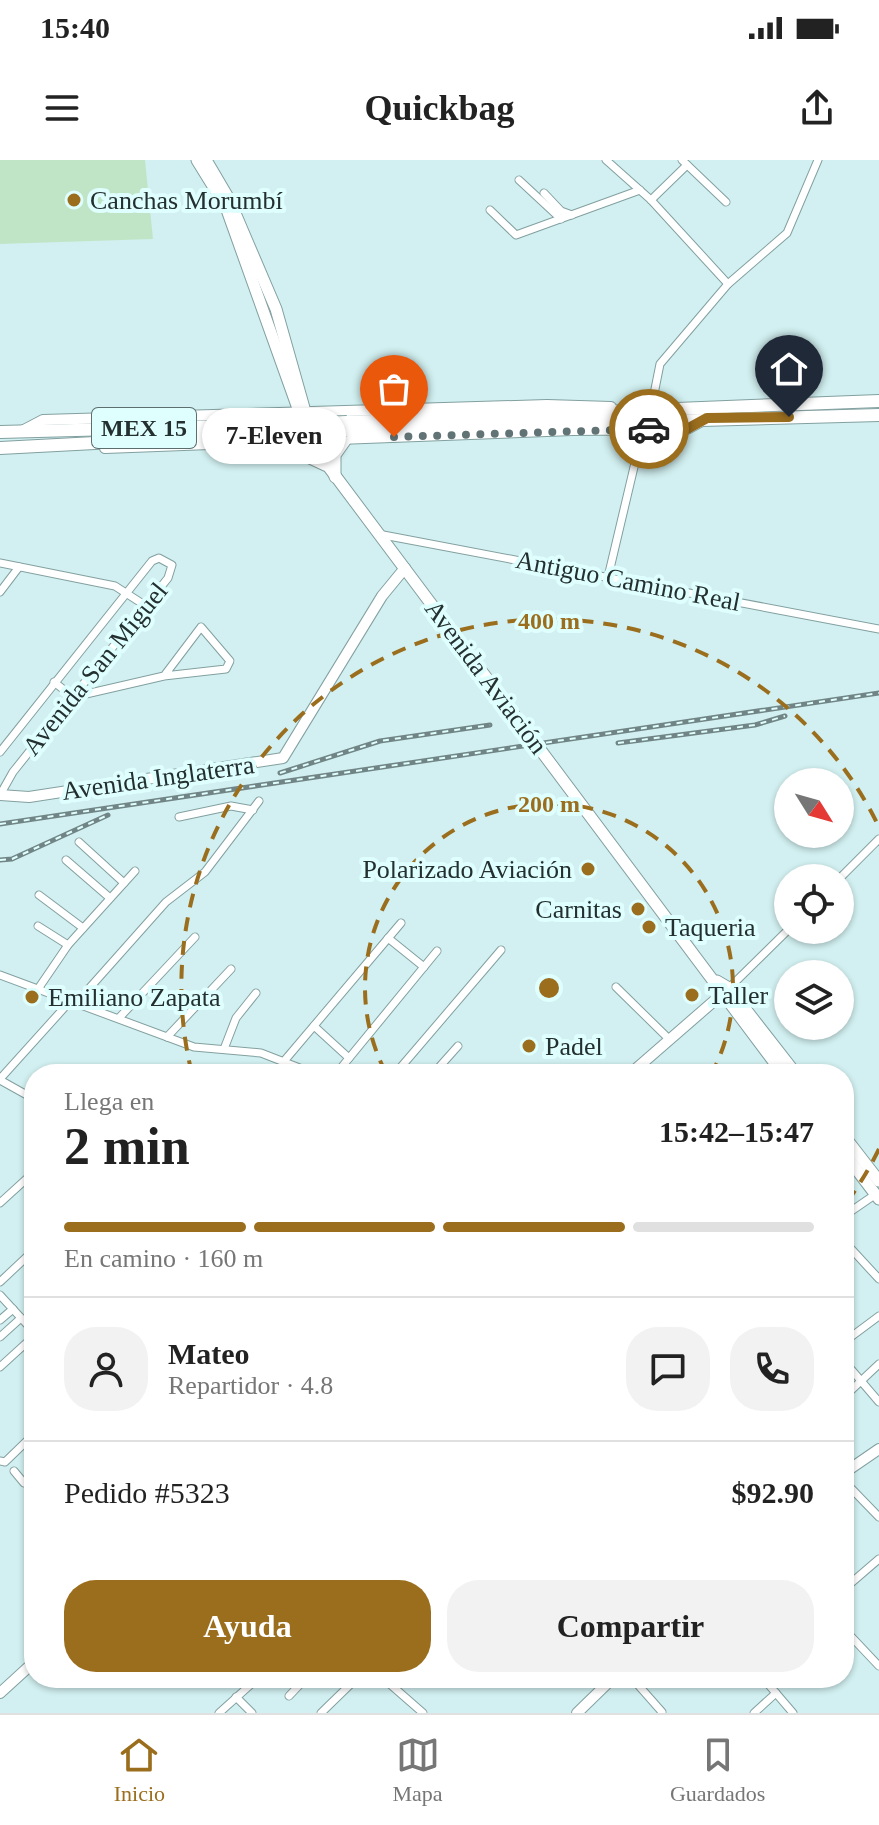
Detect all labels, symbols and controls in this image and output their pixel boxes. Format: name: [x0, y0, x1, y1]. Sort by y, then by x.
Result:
text: 15:40: [40, 11, 110, 44]
icon: menu: [40, 86, 84, 130]
icon: share: [795, 86, 839, 130]
text: Quickbag: [364, 88, 515, 128]
place label: Canchas Morumbí: [90, 186, 283, 215]
marker: Canchas Morumbí: [65, 191, 83, 209]
pin: [755, 335, 823, 417]
icon: home: [767, 347, 811, 391]
pin: [360, 355, 428, 437]
icon: bag: [372, 367, 416, 411]
courier: [609, 389, 689, 469]
icon: car: [627, 407, 671, 451]
road number: MEX 15: [92, 408, 196, 448]
callout: 7-Eleven: [202, 409, 346, 465]
text: 7-Eleven: [226, 421, 322, 450]
street label: Antiguo Camino Real: [513, 545, 743, 617]
street label: Avenida San Miguel: [17, 577, 173, 761]
street label: Avenida Aviación: [419, 595, 553, 759]
text: 400 m: [518, 608, 580, 634]
street label: Avenida Inglaterra: [60, 750, 256, 806]
north arrow: [774, 768, 854, 848]
map controls: [774, 768, 854, 1040]
text: 200 m: [518, 791, 580, 817]
place label: Polarizado Aviación: [362, 855, 572, 884]
marker: Polarizado Aviación: [579, 860, 597, 878]
button: locate: [774, 864, 854, 944]
place label: Carnitas: [535, 895, 622, 924]
marker: Carnitas: [629, 900, 647, 918]
place label: Taqueria: [665, 913, 756, 942]
marker: Taqueria: [640, 918, 658, 936]
button: layers: [774, 960, 854, 1040]
centre of rings: [535, 974, 563, 1002]
place label: Taller: [708, 981, 769, 1010]
place label: Emiliano Zapata: [48, 983, 221, 1012]
marker: Taller: [683, 986, 701, 1004]
marker: Emiliano Zapata: [23, 988, 41, 1006]
place label: Padel: [545, 1032, 603, 1061]
marker: Padel: [520, 1037, 538, 1055]
text: Llega en: [64, 1087, 154, 1116]
text: 15:42–15:47: [659, 1115, 814, 1148]
text: 2 min: [64, 1118, 190, 1175]
text: En camino · 160 m: [64, 1244, 263, 1273]
button: person: [64, 1327, 148, 1411]
button: chat: [626, 1327, 710, 1411]
button: phone: [730, 1327, 814, 1411]
text: Mateo: [168, 1337, 250, 1370]
text: Repartidor · 4.8: [168, 1371, 333, 1400]
text: Pedido #5323: [64, 1476, 230, 1509]
text: $92.90: [732, 1476, 814, 1509]
button: Ayuda: [64, 1580, 431, 1672]
button: Compartir: [447, 1580, 814, 1672]
tab: Inicio: [114, 1733, 165, 1807]
tab: Mapa: [392, 1733, 443, 1807]
tab: Guardados: [670, 1733, 765, 1807]

